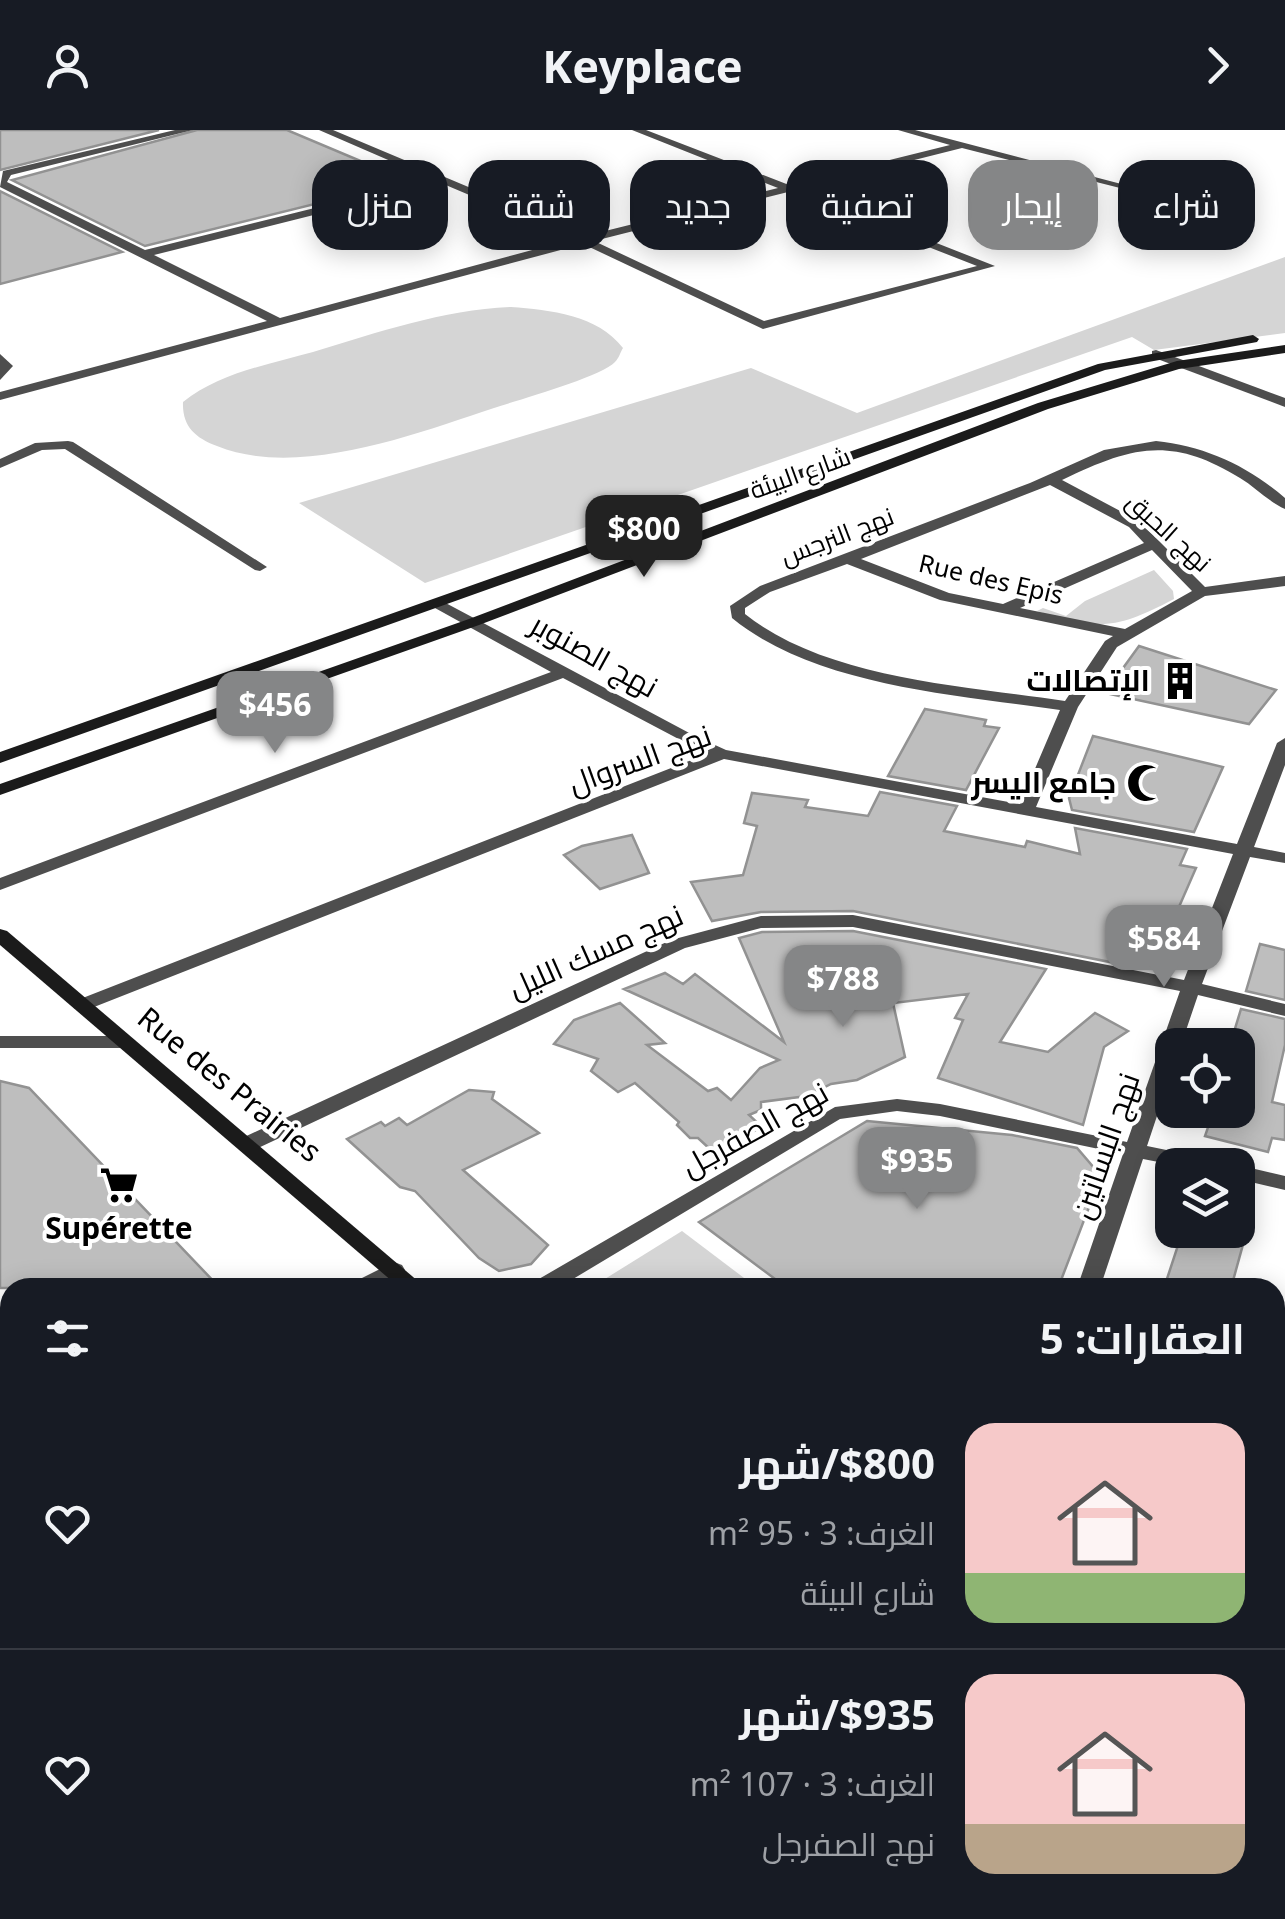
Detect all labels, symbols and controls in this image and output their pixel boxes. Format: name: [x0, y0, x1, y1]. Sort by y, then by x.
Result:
text: Keyplace: [542, 35, 743, 96]
icon: person: [40, 38, 95, 93]
icon: forward: [1190, 38, 1245, 93]
chip: منزل: [312, 160, 448, 250]
chip: شقة: [468, 160, 610, 250]
chip: جديد: [630, 160, 766, 250]
chip: تصفية: [786, 160, 948, 250]
chip: إيجار: [968, 160, 1098, 250]
chip: شراء: [1118, 160, 1255, 250]
street label: شارع البيئة: [744, 438, 855, 507]
street label: نهج الحبق: [1119, 484, 1220, 579]
pin: $800: [585, 495, 703, 580]
street label: نهج النرجس: [775, 498, 899, 573]
text: $800: [607, 506, 681, 549]
street label: Rue des Epis: [916, 545, 1067, 611]
street label: نهج الصنوبر: [522, 602, 666, 707]
place label: الإتصالات: [1026, 659, 1150, 701]
building icon: الإتصالات: [1159, 660, 1201, 702]
pin: $456: [216, 671, 334, 756]
text: $456: [238, 682, 312, 725]
street label: نهج السروال: [562, 714, 717, 804]
place label: جامع اليسر: [971, 761, 1116, 803]
mosque icon: جامع اليسر: [1125, 762, 1167, 804]
street label: نهج مسك الليل: [502, 894, 690, 1008]
pin: $584: [1105, 905, 1223, 990]
text: $584: [1127, 916, 1201, 959]
pin: $788: [784, 945, 902, 1030]
text: $788: [806, 956, 880, 999]
street label: Rue des Prairies: [129, 997, 330, 1171]
map controls: [1155, 1028, 1255, 1248]
button: locate: [1155, 1028, 1255, 1128]
street label: نهج البساتين: [1060, 1067, 1150, 1224]
street label: نهج الصفرجل: [673, 1071, 836, 1187]
pin: $935: [858, 1127, 976, 1212]
text: $935: [880, 1138, 954, 1181]
button: layers: [1155, 1148, 1255, 1248]
supermarket icon: Supérette: [98, 1164, 140, 1206]
place label: Supérette: [45, 1207, 193, 1248]
text: العقارات: 5: [1040, 1309, 1245, 1366]
icon: filters: [40, 1311, 95, 1366]
text: $800/شهر: [739, 1434, 935, 1491]
icon: home: [1045, 1463, 1165, 1583]
icon: heart: [40, 1496, 95, 1551]
text: الغرف: 3 · 95 m²: [708, 1511, 935, 1554]
text: شارع البيئة: [801, 1571, 935, 1614]
text: $935/شهر: [739, 1685, 935, 1742]
icon: home: [1045, 1714, 1165, 1834]
icon: heart: [40, 1747, 95, 1802]
text: الغرف: 3 · 107 m²: [690, 1762, 935, 1805]
text: نهج الصفرجل: [762, 1822, 935, 1865]

